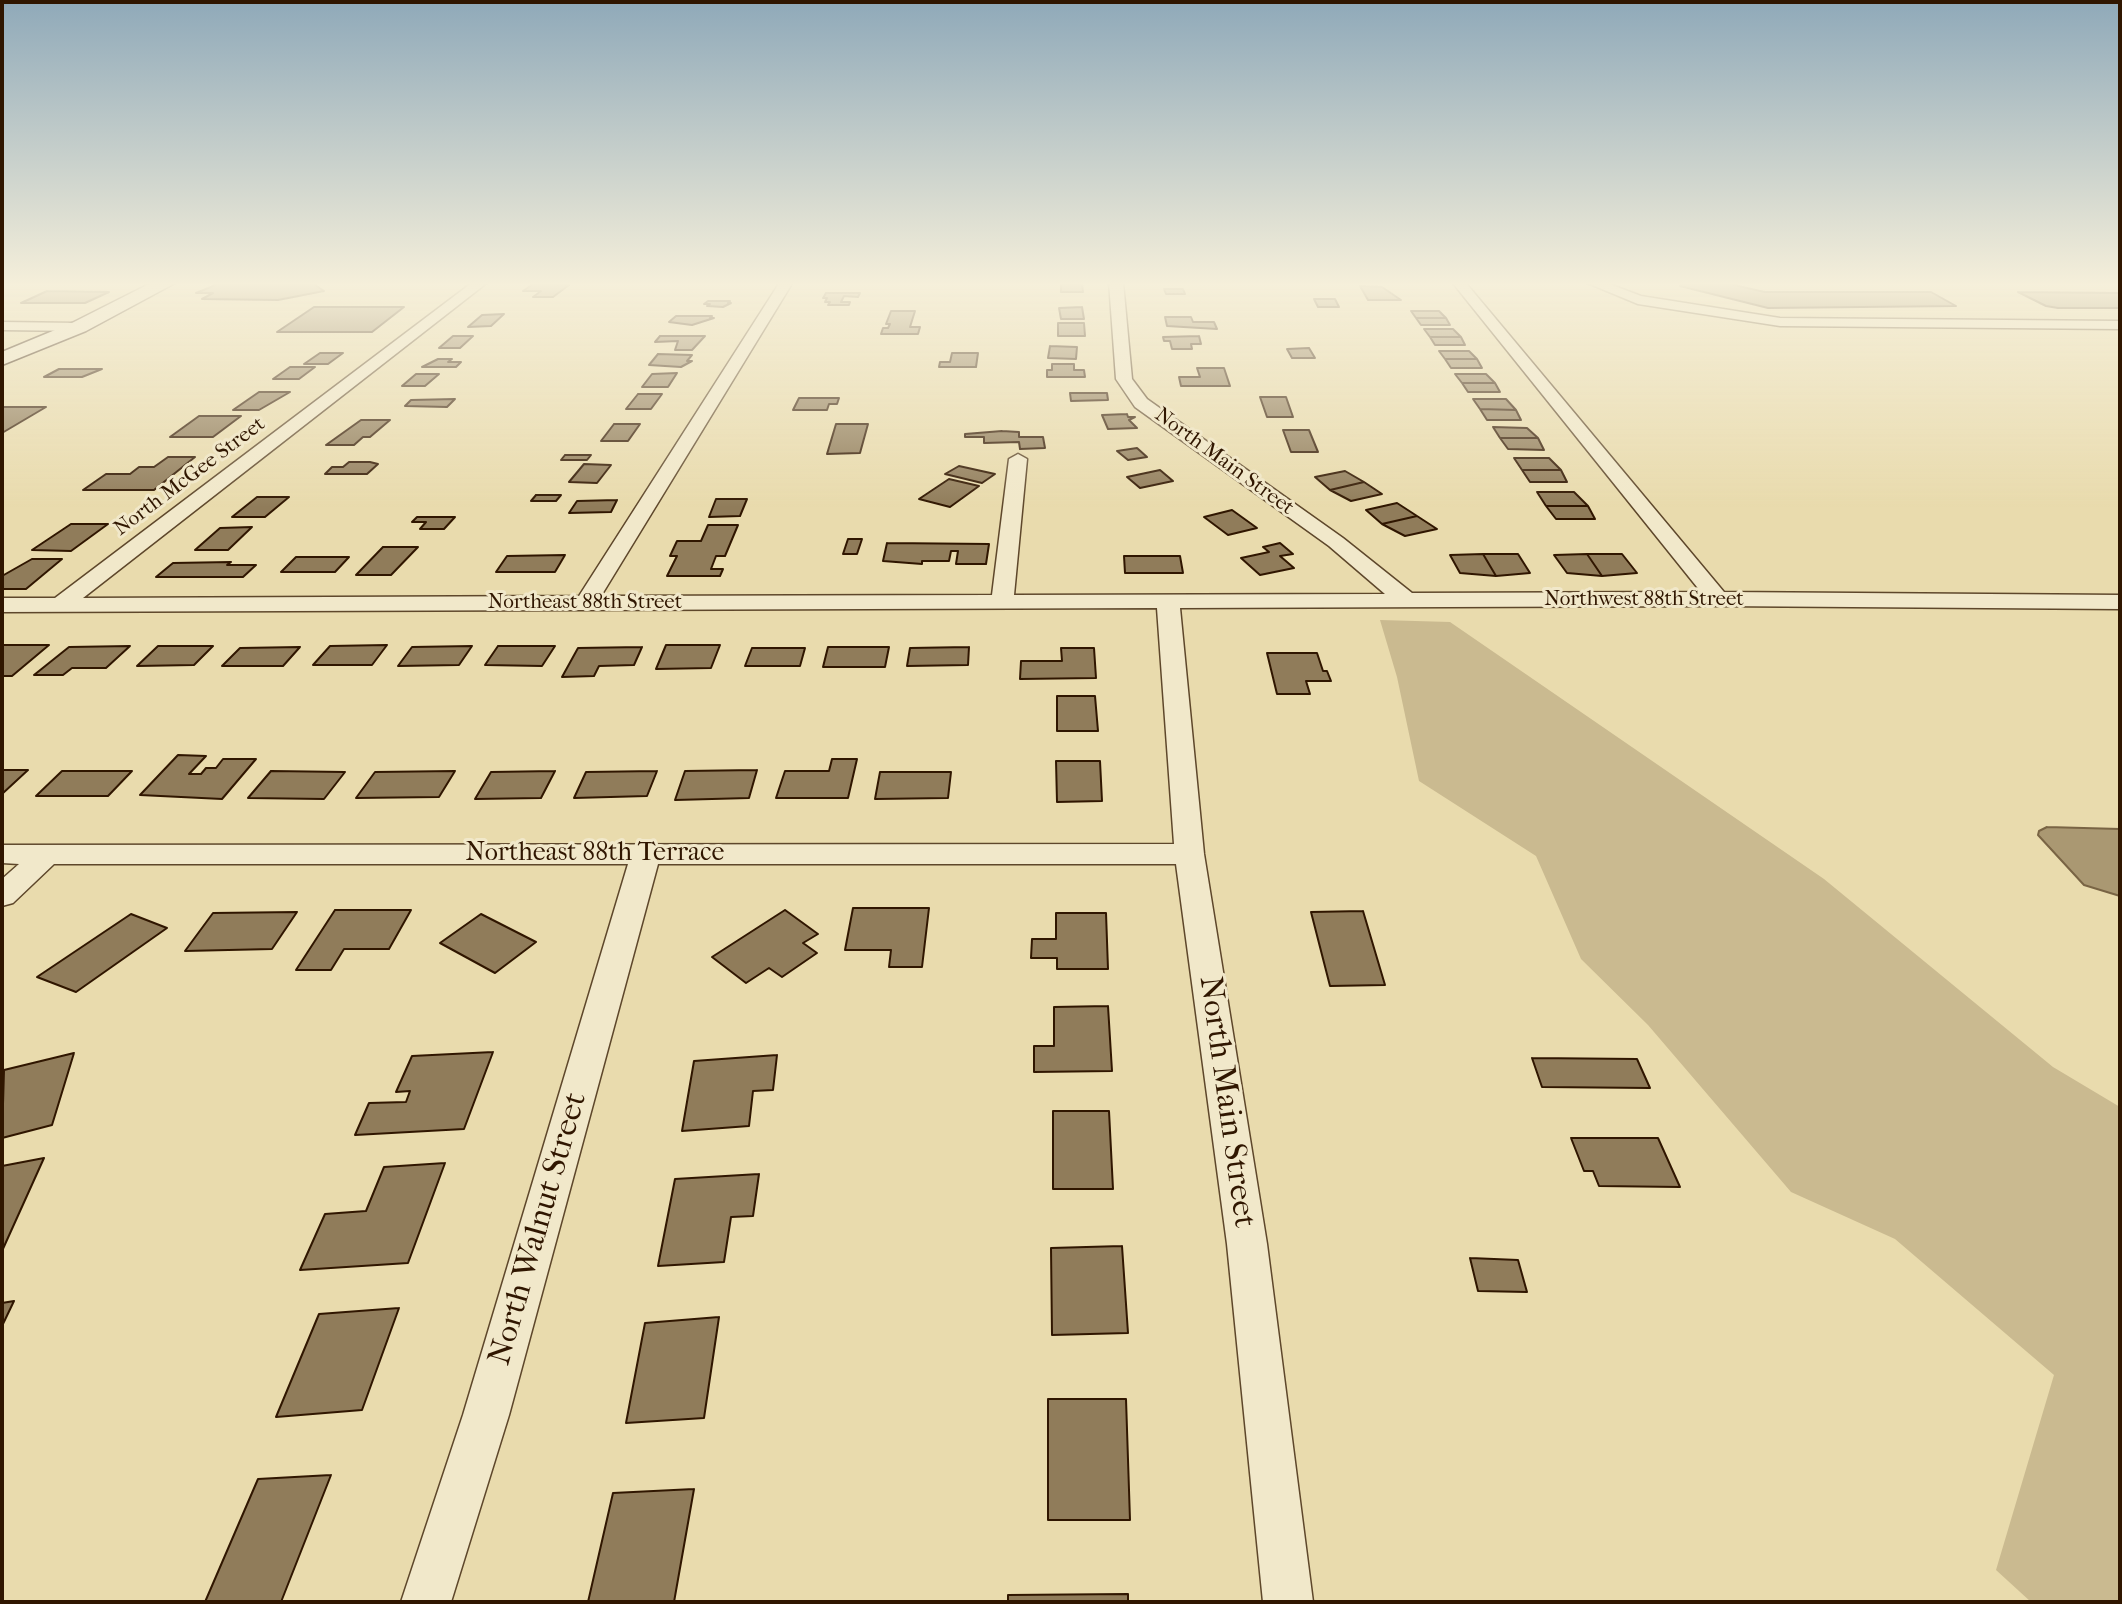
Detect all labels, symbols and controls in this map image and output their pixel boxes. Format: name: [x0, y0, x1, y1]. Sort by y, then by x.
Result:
street label: North Main Street: [1149, 403, 1299, 521]
street label: North McGee Street: [109, 412, 271, 542]
street label: Northwest 88th Street: [1544, 587, 1744, 613]
street label: Northeast 88th Street: [488, 590, 682, 616]
street label: Northeast 88th Terrace: [466, 838, 724, 870]
street label: North Main Street: [1189, 974, 1263, 1230]
street label: North Walnut Street: [482, 1088, 596, 1370]

